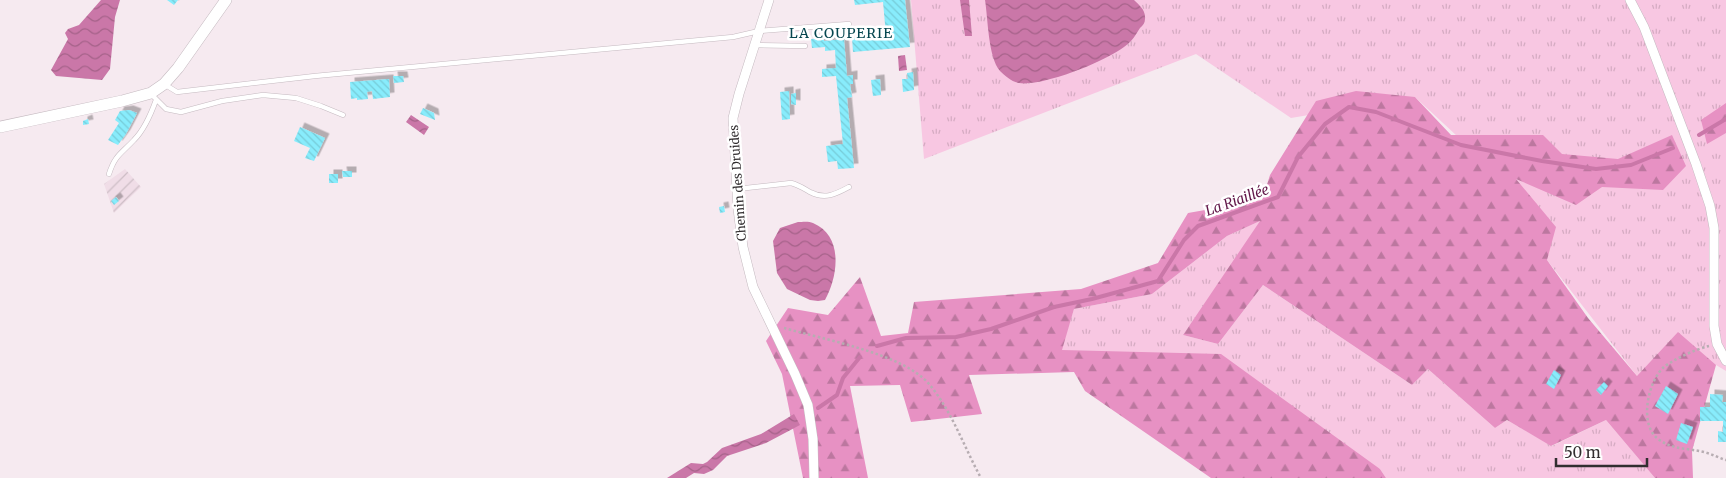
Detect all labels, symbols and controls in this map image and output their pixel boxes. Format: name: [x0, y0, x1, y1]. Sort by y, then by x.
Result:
district label: LA COUPERIE: [789, 24, 893, 42]
street label: Chemin des Druides: [726, 124, 749, 242]
water label: La Riaillée: [1203, 180, 1271, 220]
scale bar: [1556, 436, 1647, 468]
text: 50 m: [1564, 443, 1601, 462]

